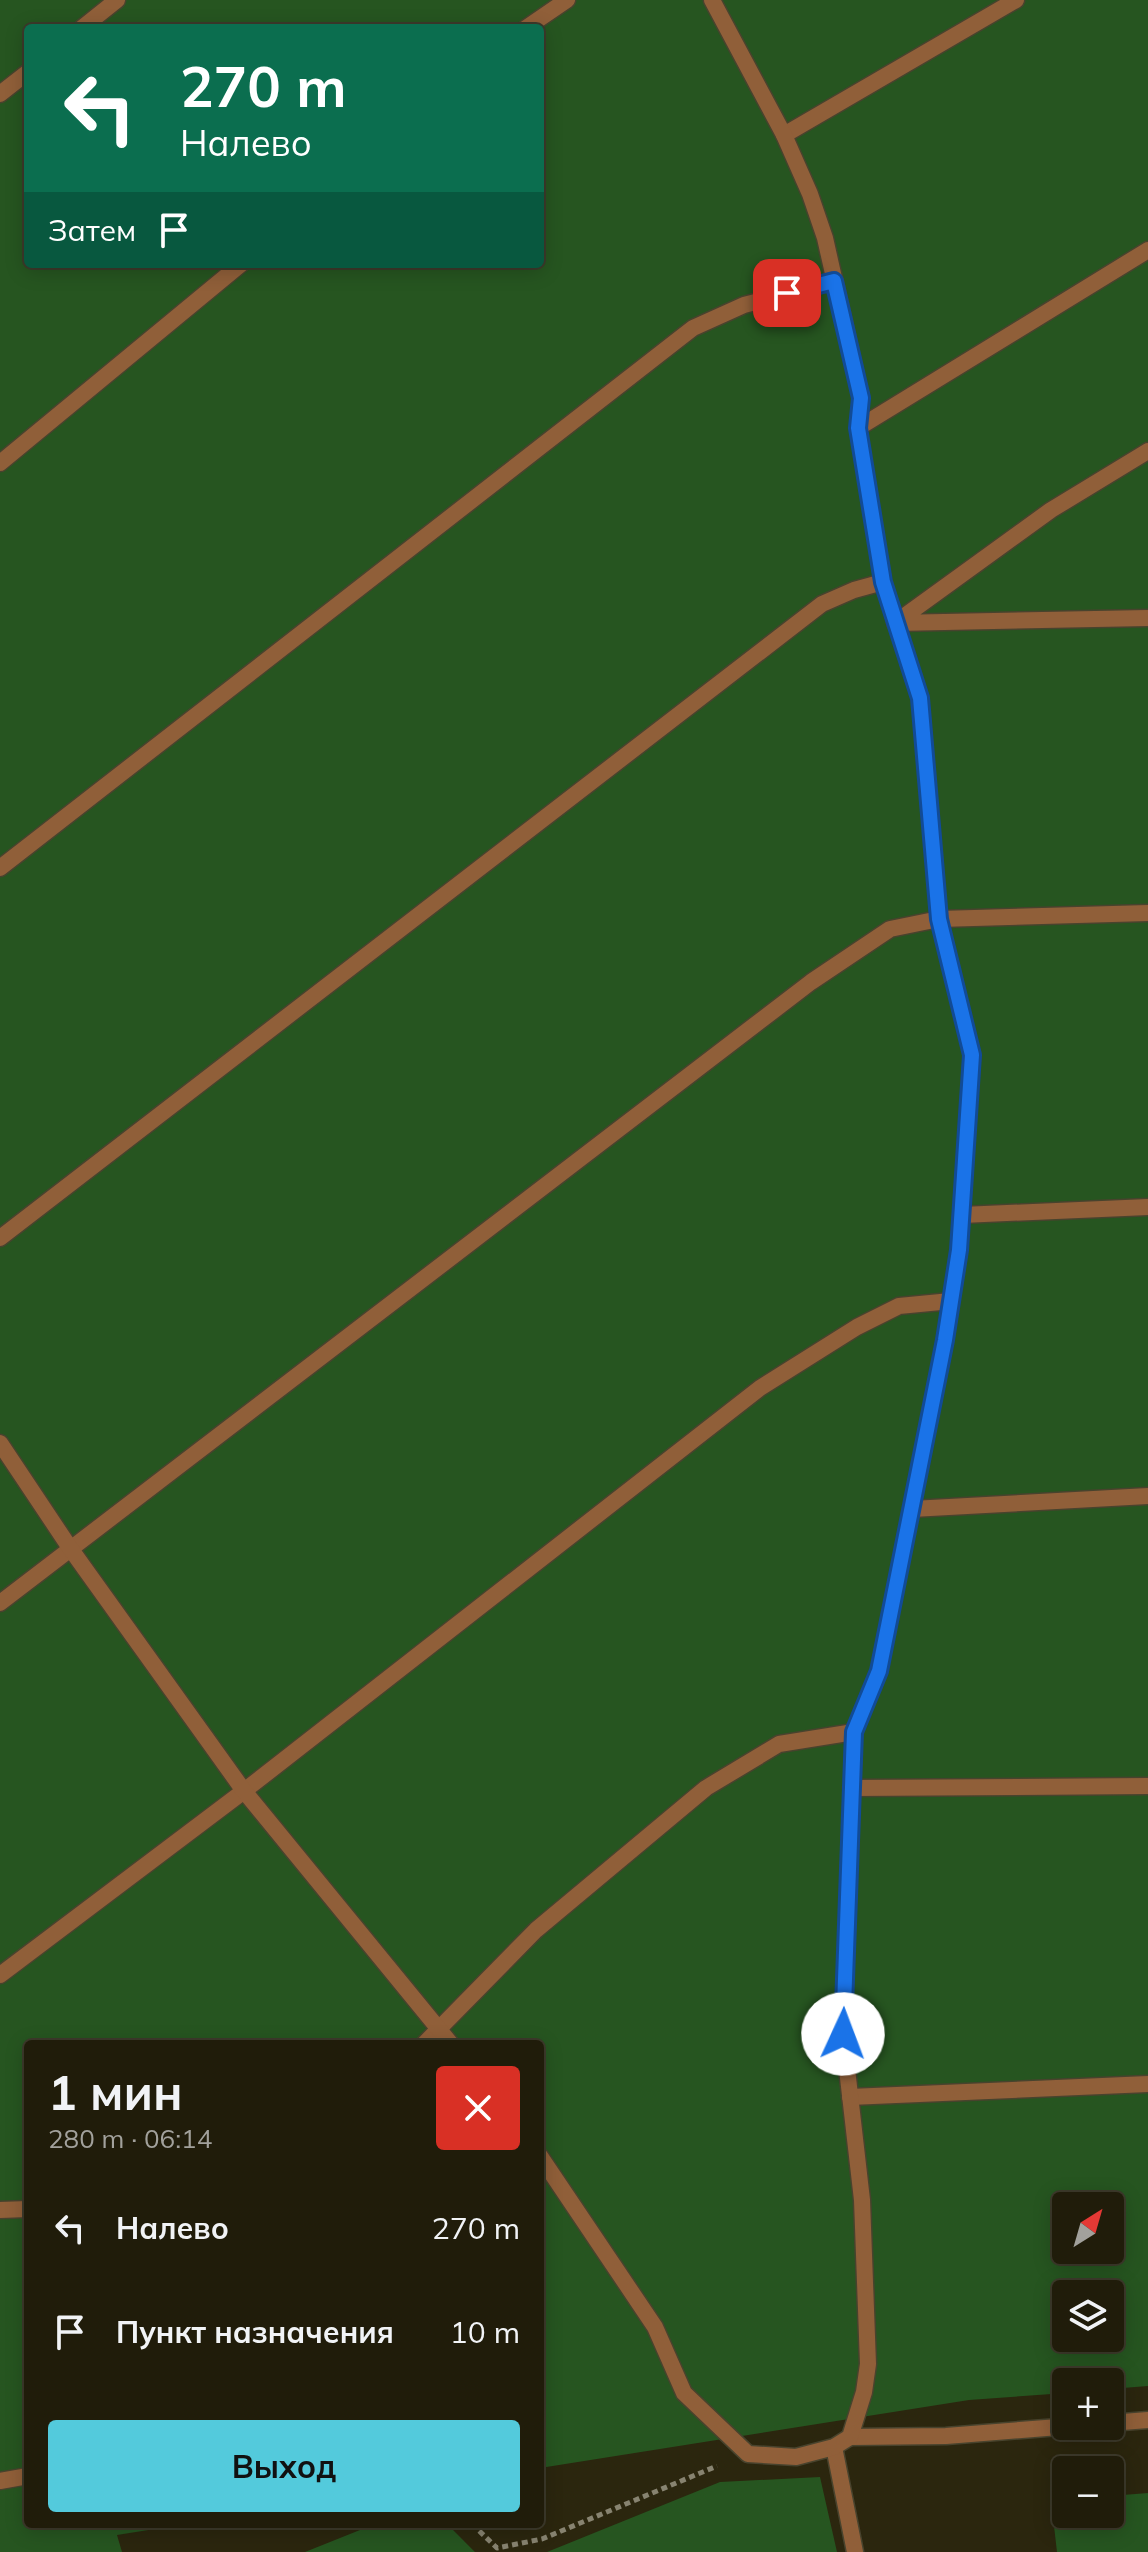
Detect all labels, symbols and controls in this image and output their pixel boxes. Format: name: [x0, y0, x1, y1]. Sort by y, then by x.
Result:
text: 270 m: [180, 51, 347, 121]
icon: left: [48, 56, 152, 160]
text: Налево: [180, 120, 312, 165]
icon: arrive: [152, 208, 196, 252]
text: Затем: [48, 211, 136, 249]
pin: [753, 259, 821, 327]
icon: arrive: [765, 271, 809, 315]
position arrow: [801, 1992, 885, 2076]
text: 1 мин: [48, 2062, 183, 2122]
button: close: [436, 2066, 520, 2150]
text: 280 m · 06:14: [48, 2122, 212, 2155]
north arrow: [1052, 2192, 1124, 2264]
map controls: [1052, 2192, 1124, 2528]
icon: left: [48, 2206, 92, 2250]
text: Налево: [116, 2209, 229, 2247]
text: 270 m: [432, 2209, 520, 2247]
button: layers: [1052, 2280, 1124, 2352]
icon: arrive: [48, 2310, 92, 2354]
text: Пункт назначения: [116, 2313, 394, 2351]
text: 10 m: [450, 2313, 520, 2351]
button: +: [1052, 2368, 1124, 2440]
button: Выход: [48, 2420, 520, 2512]
button: −: [1052, 2456, 1124, 2528]

